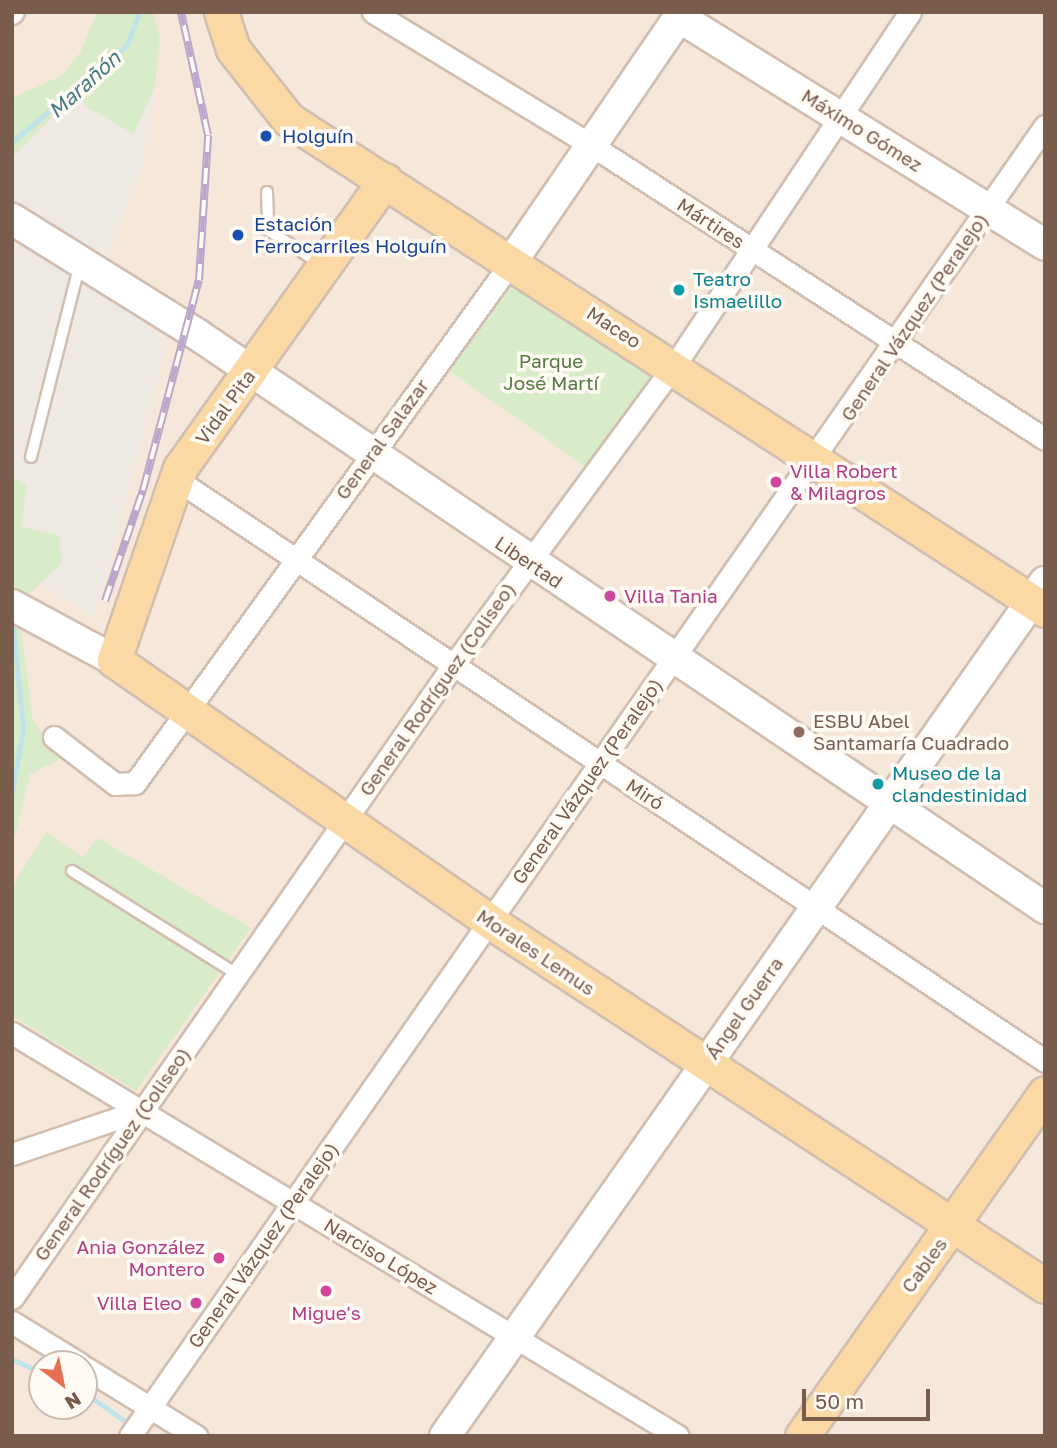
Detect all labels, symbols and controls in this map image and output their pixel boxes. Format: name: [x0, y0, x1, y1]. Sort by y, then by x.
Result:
water label: Marañón: [43, 45, 125, 123]
street label: Máximo Gómez: [797, 84, 927, 176]
place label: Holguín: [282, 125, 354, 147]
marker: Holguín: [256, 126, 276, 146]
street label: Mártires: [673, 193, 749, 253]
street label: General Vázquez (Peralejo): [836, 209, 992, 425]
place label: Estación Ferrocarriles Holguín: [254, 213, 447, 257]
marker: Estación Ferrocarriles Holguín: [228, 225, 248, 245]
place label: Teatro Ismaelillo: [693, 268, 782, 312]
marker: Teatro Ismaelillo: [671, 282, 687, 298]
street label: Maceo: [583, 301, 645, 353]
park label: Parque José Martí: [503, 350, 599, 394]
street label: Vidal Pita: [190, 365, 260, 449]
street label: General Salazar: [331, 374, 433, 504]
place label: Villa Robert & Milagros: [790, 460, 898, 504]
marker: Villa Robert & Milagros: [768, 474, 784, 490]
street label: Libertad: [491, 531, 567, 593]
street label: General Rodríguez (Coliseo): [354, 578, 520, 800]
place label: Villa Tania: [624, 585, 718, 607]
marker: Villa Tania: [602, 588, 618, 604]
street label: General Vázquez (Peralejo): [507, 674, 667, 888]
place label: ESBU Abel Santamaría Cuadrado: [813, 710, 1009, 754]
marker: ESBU Abel Santamaría Cuadrado: [791, 724, 807, 740]
place label: Museo de la clandestinidad: [892, 762, 1027, 806]
street label: Miró: [622, 774, 668, 814]
marker: Museo de la clandestinidad: [870, 776, 886, 792]
street label: Morales Lemus: [473, 904, 599, 1000]
street label: Ángel Guerra: [700, 953, 788, 1063]
street label: General Rodríguez (Coliseo): [29, 1043, 195, 1265]
street label: General Vázquez (Peralejo): [183, 1138, 343, 1352]
street label: Narciso López: [320, 1213, 442, 1299]
street label: Cables: [896, 1233, 952, 1297]
place label: Ania González Montero: [77, 1236, 205, 1280]
marker: Ania González Montero: [211, 1250, 227, 1266]
marker: Migue's: [318, 1283, 334, 1299]
place label: Villa Eleo: [97, 1292, 182, 1314]
marker: Villa Eleo: [188, 1295, 204, 1311]
place label: Migue's: [291, 1302, 361, 1324]
north arrow: [28, 1350, 98, 1420]
scale bar: [805, 1374, 933, 1418]
text: N: [61, 1388, 86, 1415]
text: 50 m: [815, 1388, 864, 1414]

